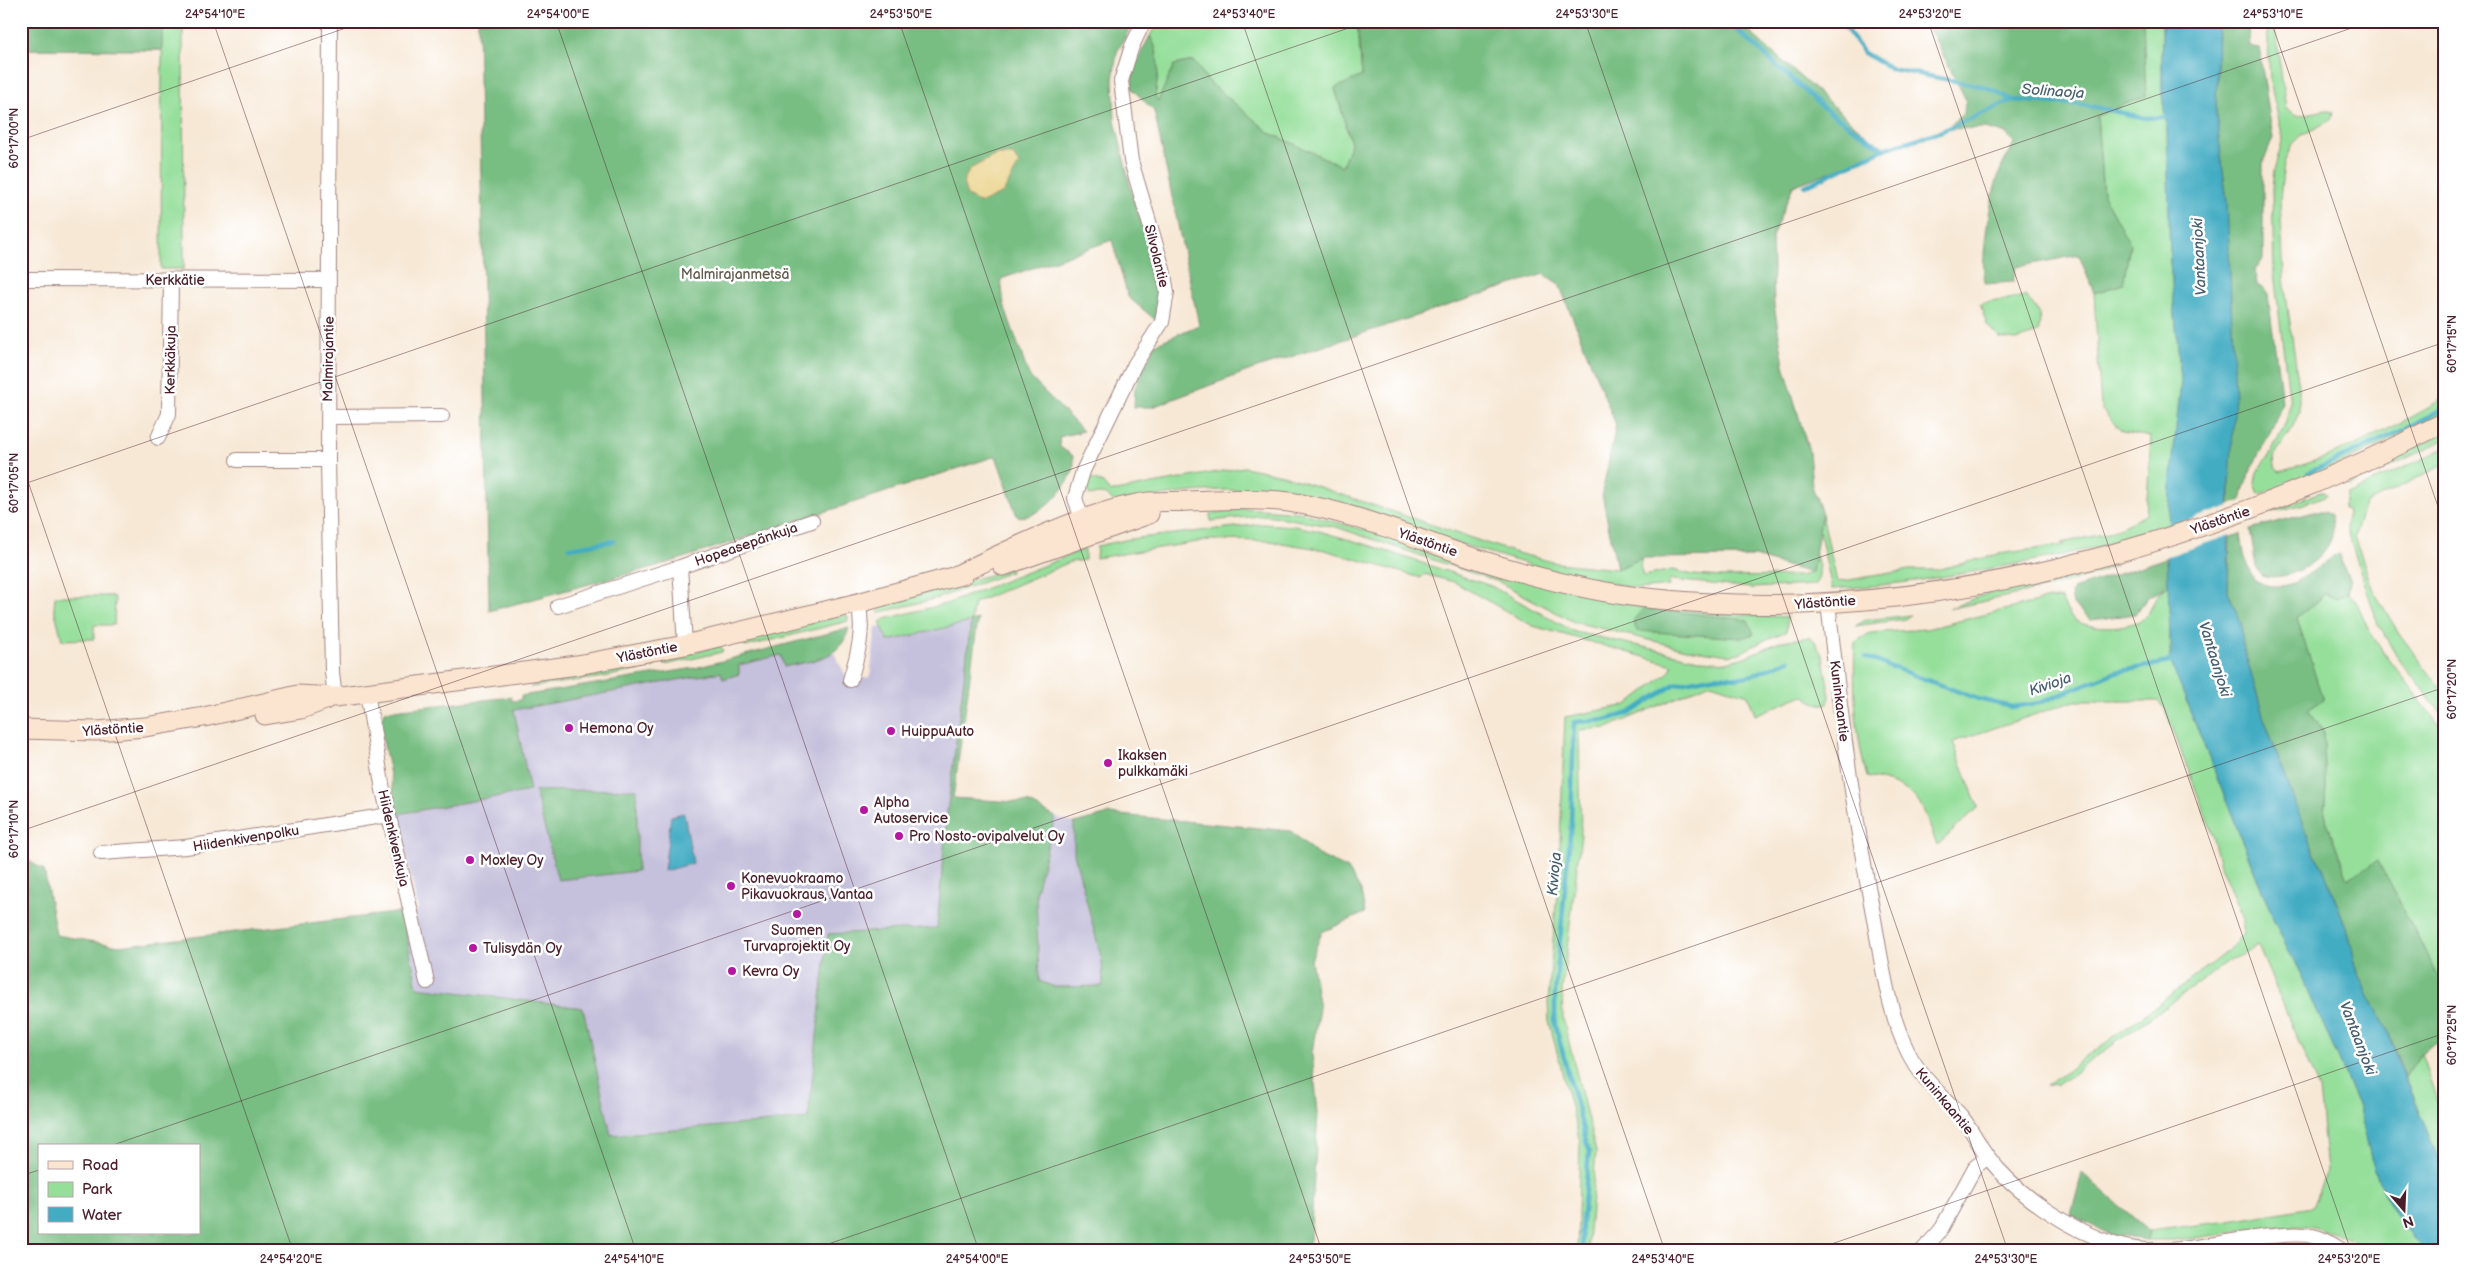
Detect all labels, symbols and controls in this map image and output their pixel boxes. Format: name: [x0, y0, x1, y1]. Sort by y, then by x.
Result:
text: 24°54'10"E: [185, 7, 245, 22]
text: 24°54'00"E: [527, 7, 589, 22]
text: 24°53'50"E: [870, 7, 932, 22]
text: 24°53'40"E: [1213, 7, 1276, 22]
text: 24°53'30"E: [1555, 7, 1619, 22]
text: 24°53'20"E: [1899, 7, 1961, 22]
text: 24°53'10"E: [2243, 7, 2303, 22]
water label: Solinaoja: [2021, 80, 2085, 103]
text: 60°17'00"N: [7, 108, 22, 168]
water label: Vantaanjoki: [2188, 217, 2211, 296]
street label: Silvolantie: [1141, 223, 1173, 289]
park label: Malmirajanmetsä: [681, 266, 789, 283]
street label: Kerkkätie: [145, 272, 205, 289]
text: 60°17'15"N: [2445, 315, 2460, 373]
street label: Malmirajantie: [319, 316, 338, 402]
street label: Kerkkäkuja: [161, 325, 180, 395]
text: 60°17'05"N: [7, 453, 22, 513]
street label: Ylästöntie: [2187, 502, 2252, 539]
street label: Hopeasepänkuja: [693, 519, 800, 570]
street label: Ylästöntie: [1395, 524, 1460, 561]
street label: Ylästöntie: [1793, 592, 1856, 613]
water label: Vantaanjoki: [2194, 619, 2235, 700]
street label: Ylästöntie: [614, 638, 679, 667]
street label: Kuninkaantie: [1826, 659, 1853, 743]
text: 60°17'20"N: [2445, 659, 2460, 719]
water label: Kivioja: [2026, 668, 2074, 701]
street label: Ylästöntie: [81, 719, 144, 740]
place label: Hemona Oy: [579, 720, 654, 737]
marker: Hemona Oy: [563, 722, 575, 734]
place label: HuippuAuto: [901, 723, 974, 740]
marker: HuippuAuto: [885, 725, 897, 737]
place label: Ikaksen pulkkamäki: [1118, 747, 1188, 780]
marker: Ikaksen pulkkamäki: [1102, 757, 1114, 769]
street label: Hiidenkivenkuja: [374, 788, 413, 888]
place label: Alpha Autoservice: [874, 794, 948, 827]
text: 60°17'10"N: [7, 800, 22, 858]
marker: Alpha Autoservice: [858, 804, 870, 816]
street label: Hiidenkivenpolku: [192, 822, 300, 855]
place label: Pro Nosto-ovipalvelut Oy: [909, 828, 1065, 845]
marker: Pro Nosto-ovipalvelut Oy: [893, 830, 905, 842]
water label: Kivioja: [1543, 851, 1566, 897]
place label: Moxley Oy: [480, 852, 544, 869]
marker: Moxley Oy: [464, 854, 476, 866]
place label: Konevuokraamo Pikavuokraus, Vantaa: [741, 870, 873, 903]
marker: Konevuokraamo Pikavuokraus, Vantaa: [725, 880, 737, 892]
marker: Suomen Turvaprojektit Oy: [791, 908, 803, 920]
place label: Suomen Turvaprojektit Oy: [744, 922, 851, 955]
place label: Tulisydän Oy: [483, 940, 563, 957]
marker: Tulisydän Oy: [467, 942, 479, 954]
place label: Kevra Oy: [742, 963, 800, 980]
marker: Kevra Oy: [726, 965, 738, 977]
water label: Vantaanjoki: [2335, 998, 2381, 1079]
text: 60°17'25"N: [2445, 1005, 2460, 1065]
street label: Kuninkaantie: [1912, 1065, 1977, 1138]
legend: [38, 1144, 200, 1234]
text: Road: [82, 1156, 118, 1175]
text: Park: [82, 1180, 113, 1199]
north arrow: [2378, 1184, 2428, 1234]
text: Water: [82, 1206, 122, 1225]
text: N: [2400, 1212, 2416, 1232]
text: 24°54'20"E: [260, 1252, 322, 1267]
text: 24°54'10"E: [604, 1252, 664, 1267]
text: 24°54'00"E: [946, 1252, 1008, 1267]
text: 24°53'50"E: [1289, 1252, 1351, 1267]
text: 24°53'40"E: [1632, 1252, 1695, 1267]
text: 24°53'30"E: [1974, 1252, 2038, 1267]
text: 24°53'20"E: [2318, 1252, 2380, 1267]

